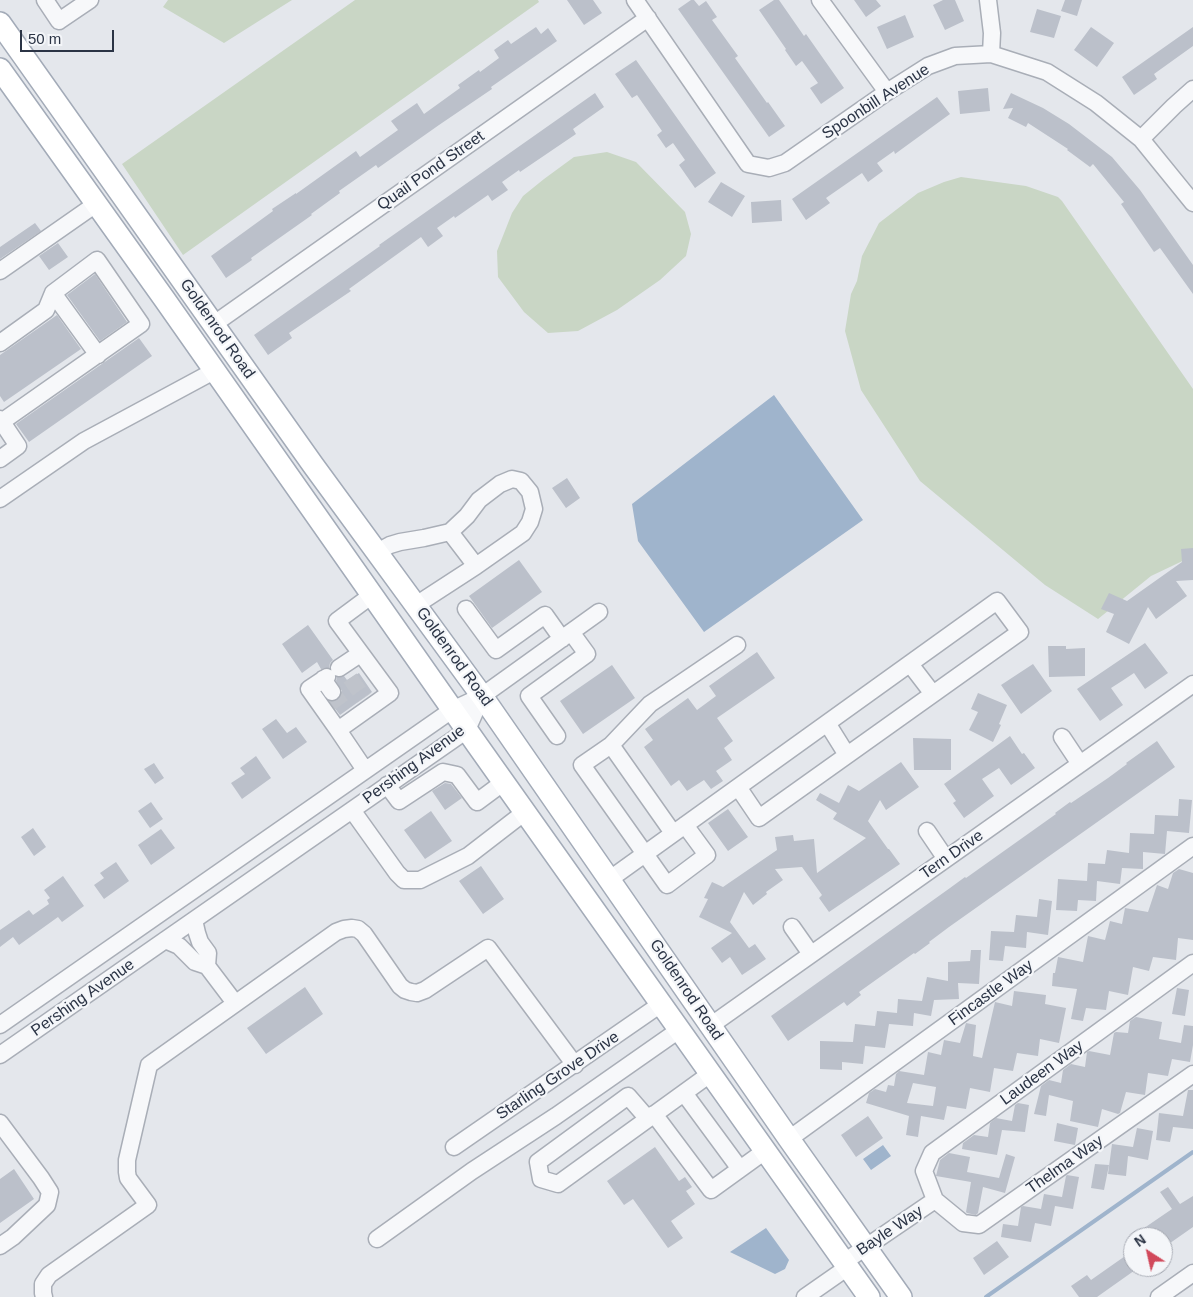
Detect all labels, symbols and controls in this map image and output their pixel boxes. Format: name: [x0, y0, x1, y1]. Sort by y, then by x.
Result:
scale bar: [22, 20, 116, 52]
text: 50 m: [28, 30, 61, 47]
street label: Spoonbill Avenue: [819, 60, 933, 144]
street label: Quail Pond Street: [374, 127, 488, 215]
street label: Goldenrod Road: [175, 275, 259, 383]
street label: Goldenrod Road: [412, 604, 496, 710]
street label: Pershing Avenue: [359, 722, 469, 808]
street label: Tern Drive: [917, 826, 987, 884]
street label: Goldenrod Road: [645, 936, 727, 1044]
street label: Pershing Avenue: [28, 955, 138, 1041]
street label: Fincastle Way: [945, 956, 1037, 1030]
street label: Starling Grove Drive: [493, 1028, 623, 1124]
street label: Laudeen Way: [997, 1036, 1087, 1110]
street label: Thelma Way: [1023, 1132, 1107, 1198]
street label: Bayle Way: [853, 1202, 927, 1260]
north arrow: [1123, 1227, 1173, 1277]
text: N: [1131, 1231, 1149, 1250]

